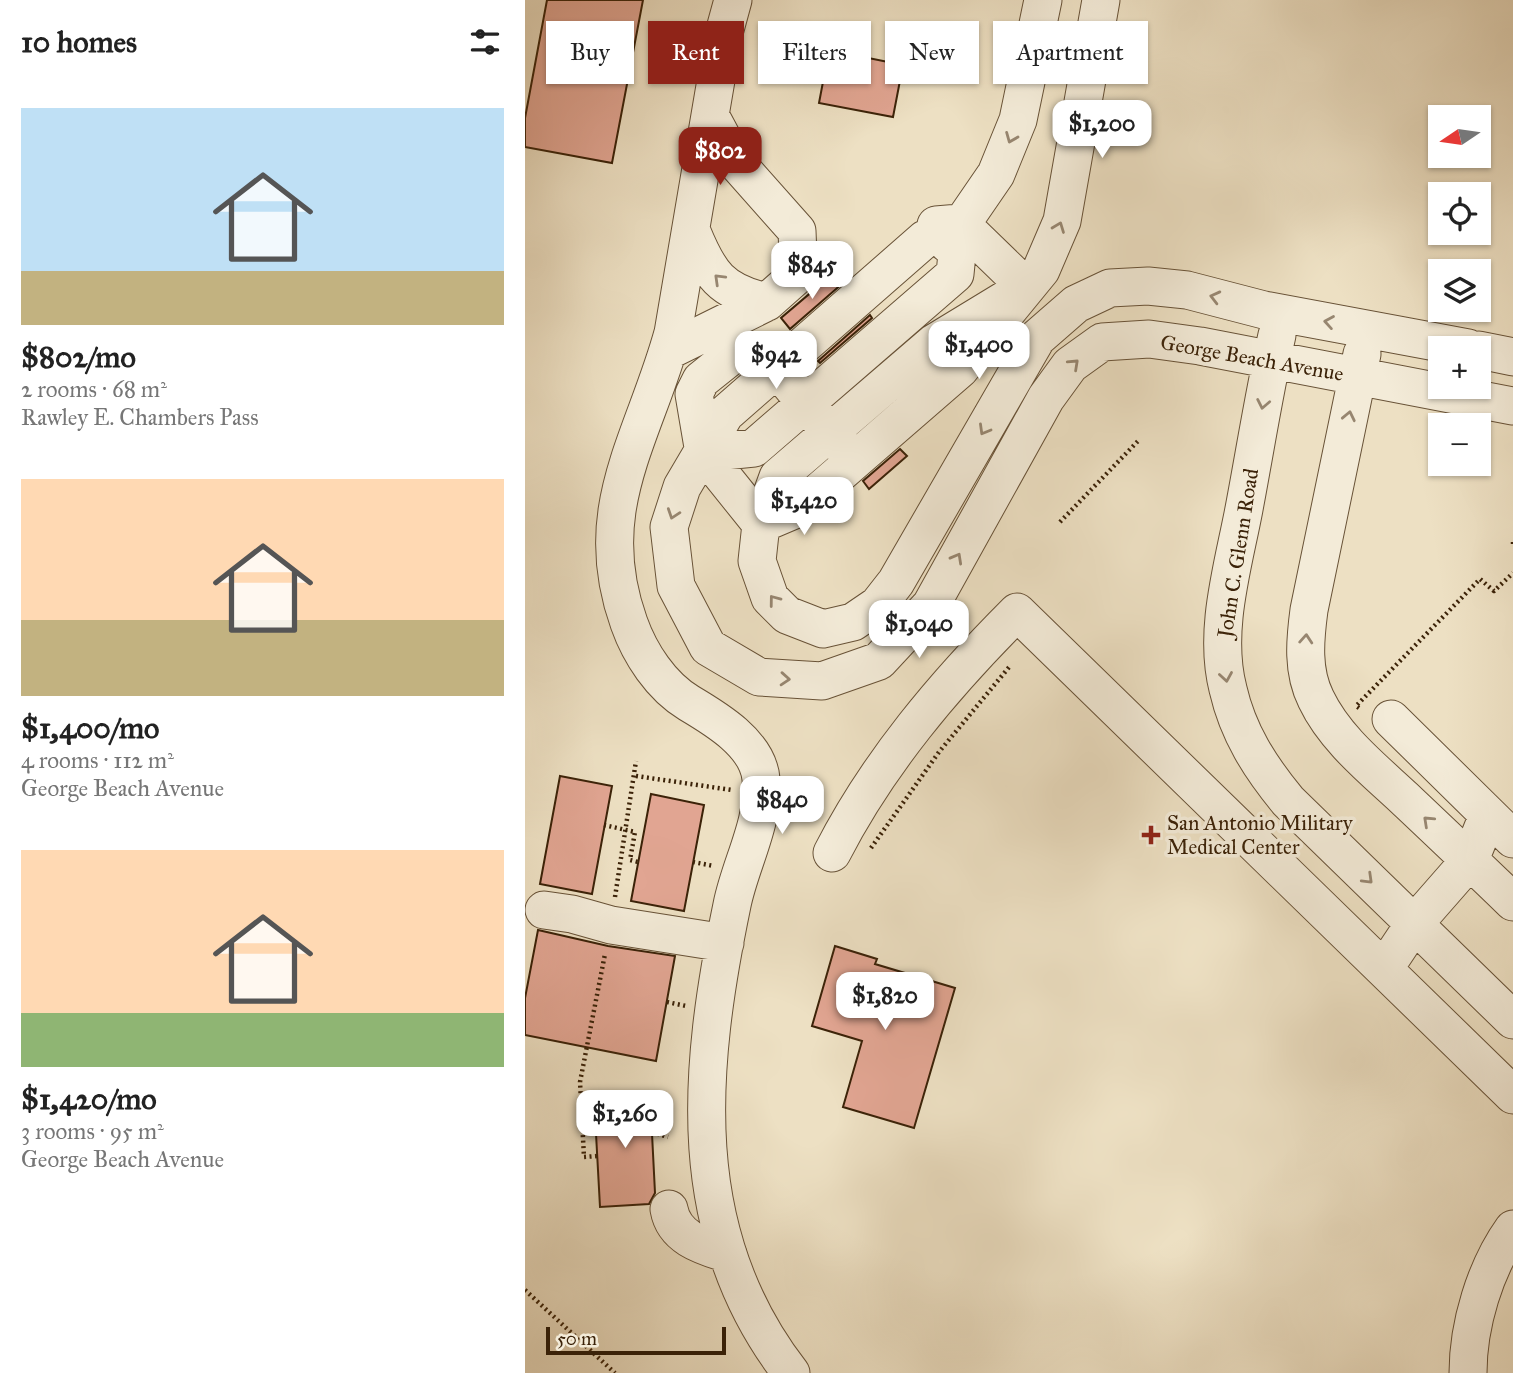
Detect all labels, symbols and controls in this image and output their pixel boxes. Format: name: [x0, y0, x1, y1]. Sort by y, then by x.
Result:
chip: Buy: [546, 21, 634, 84]
chip: Rent: [648, 21, 744, 84]
chip: Filters: [758, 21, 871, 84]
chip: New: [885, 21, 979, 84]
chip: Apartment: [993, 21, 1148, 84]
icon: filters: [466, 23, 504, 61]
text: 10 homes: [21, 24, 137, 60]
pin: $1,200: [1045, 100, 1159, 160]
north arrow: [1428, 105, 1491, 168]
map controls: [1428, 105, 1491, 476]
text: $1,200: [1069, 109, 1135, 137]
pin: $802: [679, 128, 761, 187]
one-way arrow: [1005, 131, 1019, 143]
text: $802: [695, 136, 745, 164]
icon: home: [200, 154, 326, 280]
button: locate: [1428, 182, 1491, 245]
one-way arrow: [1050, 222, 1064, 234]
pin: $845: [771, 242, 853, 301]
text: $845: [787, 250, 837, 278]
button: layers: [1428, 259, 1491, 322]
one-way arrow: [714, 274, 727, 287]
one-way arrow: [1209, 291, 1221, 306]
one-way arrow: [1323, 315, 1335, 330]
pin: $1,400: [922, 322, 1036, 381]
street label: George Beach Avenue: [1158, 329, 1346, 387]
text: $1,400: [945, 330, 1013, 358]
pin: $942: [735, 332, 817, 391]
button: +: [1428, 336, 1491, 399]
text: $802/mo: [21, 339, 136, 375]
text: $942: [751, 340, 801, 368]
one-way arrow: [1066, 360, 1079, 372]
text: 2 rooms · 68 m²: [21, 375, 167, 403]
one-way arrow: [1256, 398, 1271, 410]
text: Rawley E. Chambers Pass: [21, 403, 259, 431]
one-way arrow: [1340, 410, 1355, 422]
button: −: [1428, 413, 1491, 476]
one-way arrow: [979, 422, 992, 435]
street label: John C. Glenn Road: [1211, 466, 1264, 642]
pin: $1,420: [747, 477, 861, 537]
text: $1,420: [771, 486, 837, 514]
one-way arrow: [667, 507, 681, 519]
icon: home: [200, 525, 326, 651]
one-way arrow: [949, 553, 962, 565]
one-way arrow: [769, 595, 782, 607]
pin: $1,040: [862, 600, 976, 660]
text: $1,040: [885, 609, 953, 637]
one-way arrow: [1298, 634, 1313, 645]
one-way arrow: [780, 671, 791, 686]
one-way arrow: [1218, 671, 1233, 683]
text: $1,400/mo: [21, 710, 159, 746]
text: 4 rooms · 112 m²: [21, 746, 174, 774]
text: George Beach Avenue: [21, 774, 224, 802]
pin: $840: [741, 776, 823, 836]
text: $840: [756, 785, 808, 813]
place label: San Antonio Military Medical Center: [1167, 810, 1354, 860]
one-way arrow: [1423, 816, 1436, 829]
marker: San Antonio Military Medical Center: [1141, 825, 1161, 845]
one-way arrow: [1360, 870, 1373, 883]
icon: home: [200, 896, 326, 1022]
pin: $1,820: [828, 972, 942, 1032]
text: $1,820: [852, 981, 918, 1009]
text: $1,420/mo: [21, 1081, 157, 1117]
pin: $1,260: [568, 1090, 682, 1150]
text: $1,260: [592, 1099, 658, 1127]
text: 3 rooms · 95 m²: [21, 1117, 164, 1145]
text: George Beach Avenue: [21, 1145, 224, 1173]
scale bar: [546, 1324, 726, 1356]
text: 50 m: [557, 1327, 597, 1350]

